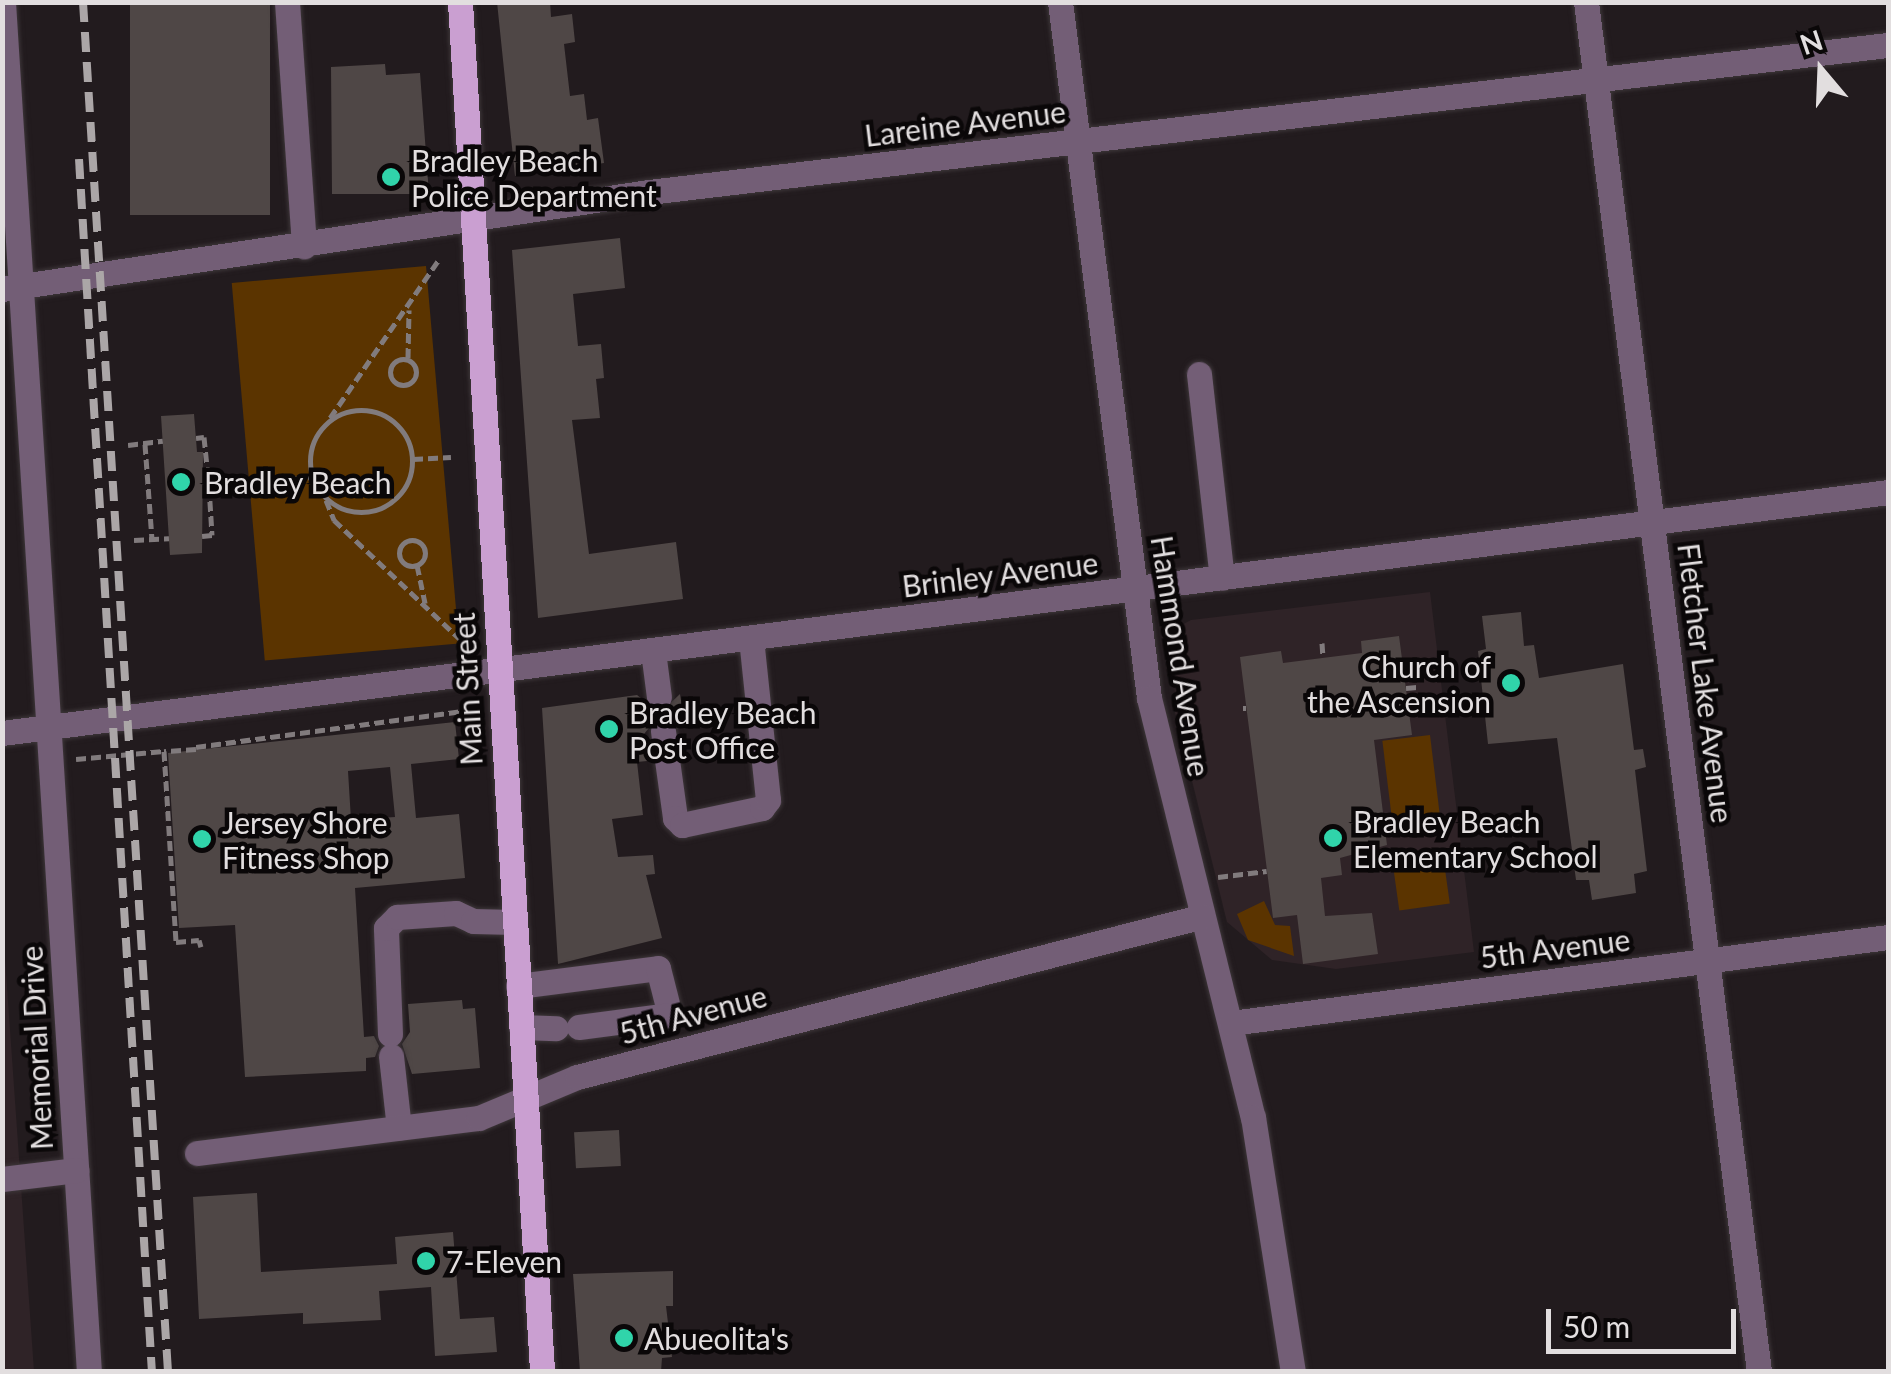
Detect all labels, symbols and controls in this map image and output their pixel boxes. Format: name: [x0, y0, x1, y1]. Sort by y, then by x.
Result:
north arrow: [1771, 20, 1871, 120]
text: N: [1795, 22, 1827, 61]
street label: Lareine Avenue: [862, 93, 1068, 153]
place label: Bradley Beach Police Department: [411, 142, 657, 212]
marker: Bradley Beach Police Department: [380, 166, 402, 188]
place label: Bradley Beach: [204, 464, 392, 500]
marker: Bradley Beach: [168, 469, 194, 495]
street label: Hammond Avenue: [1144, 533, 1218, 779]
street label: Fletcher Lake Avenue: [1671, 540, 1741, 826]
street label: Brinley Avenue: [899, 544, 1101, 604]
street label: Main Street: [445, 612, 489, 766]
place label: Church of the Ascension: [1306, 648, 1491, 718]
marker: Church of the Ascension: [1500, 672, 1522, 694]
place label: Bradley Beach Post Office: [629, 694, 817, 764]
marker: Bradley Beach Post Office: [598, 718, 620, 740]
place label: Bradley Beach Elementary School: [1353, 803, 1598, 874]
place label: Jersey Shore Fitness Shop: [222, 804, 390, 874]
marker: Bradley Beach Elementary School: [1322, 827, 1344, 849]
marker: Jersey Shore Fitness Shop: [191, 828, 213, 850]
street label: 5th Avenue: [1477, 921, 1633, 975]
street label: Memorial Drive: [13, 945, 59, 1151]
street label: 5th Avenue: [615, 977, 771, 1051]
place label: 7-Eleven: [446, 1243, 562, 1279]
marker: 7-Eleven: [415, 1250, 437, 1272]
scale bar: [1551, 1289, 1741, 1351]
text: 50 m: [1563, 1308, 1630, 1344]
place label: Abueolita's: [644, 1320, 789, 1356]
marker: Abueolita's: [613, 1327, 635, 1349]

